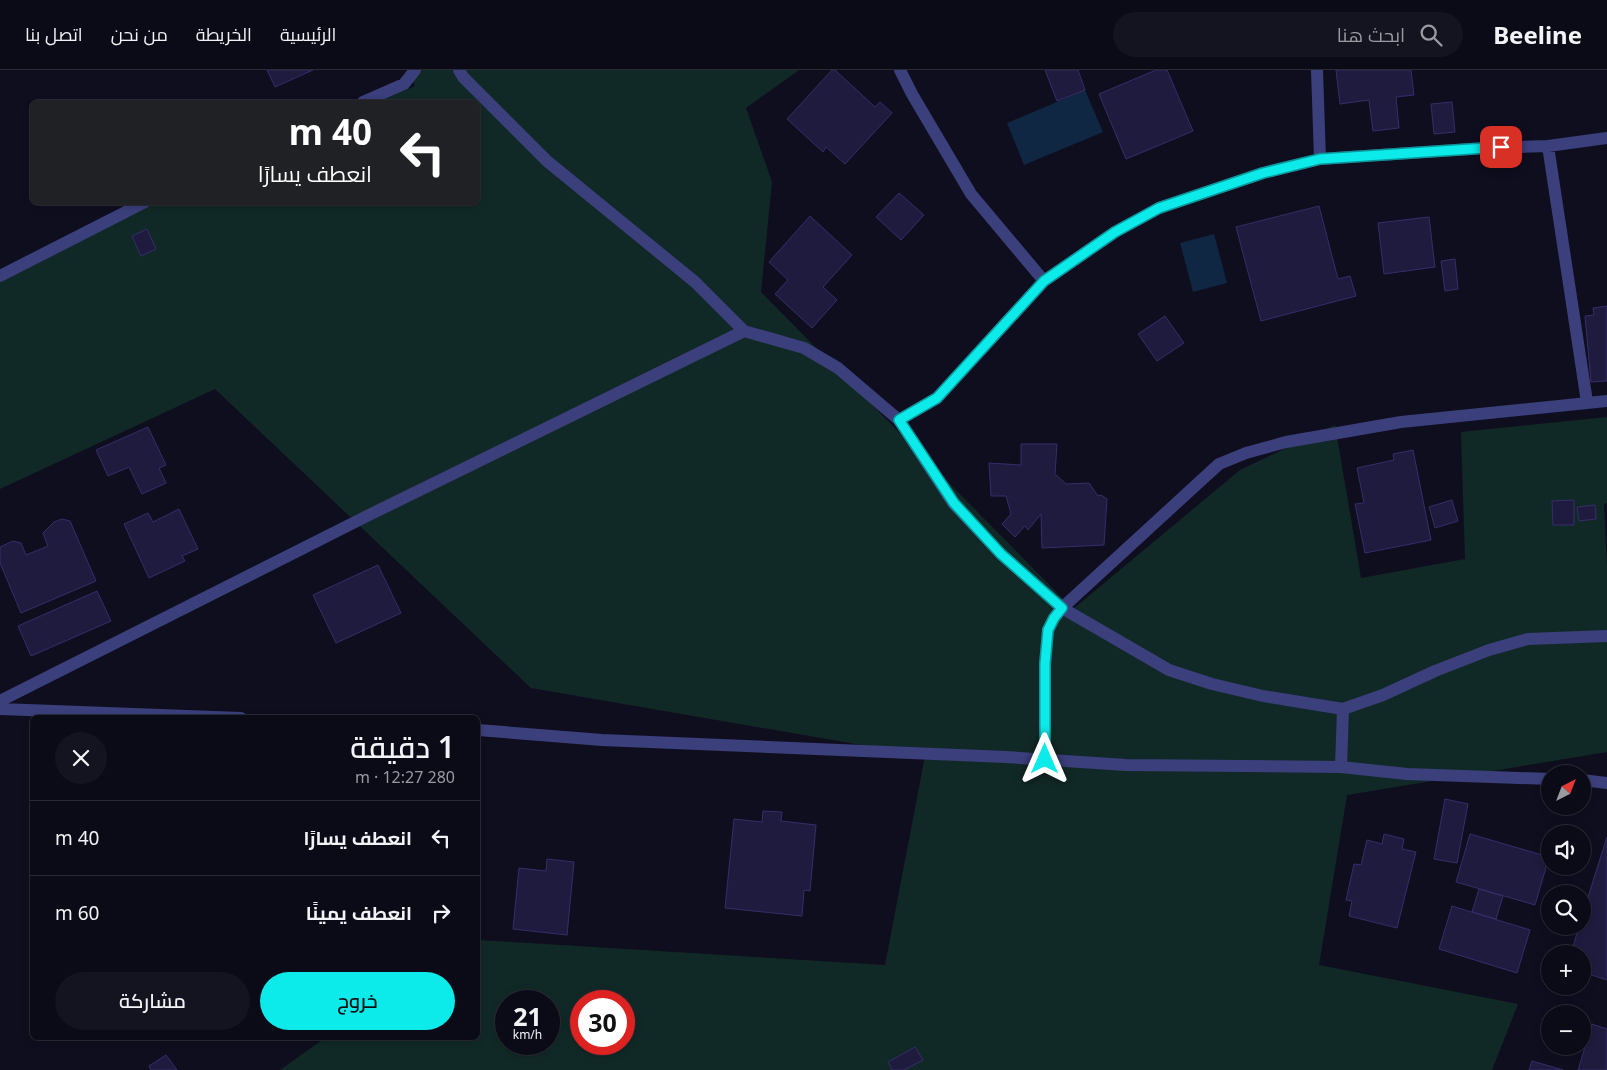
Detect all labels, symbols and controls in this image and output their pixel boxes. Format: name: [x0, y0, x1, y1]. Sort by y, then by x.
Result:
search box: [1113, 12, 1463, 57]
text: Beeline: [1493, 18, 1582, 51]
icon: search: [1417, 21, 1445, 49]
text: اتصل بنا: [25, 22, 83, 46]
text: من نحن: [111, 22, 168, 46]
text: الخريطة: [196, 22, 252, 46]
text: الرئيسية: [280, 22, 336, 46]
text: ابحث هنا: [1337, 22, 1405, 48]
text: 40 m: [289, 108, 372, 155]
icon: left: [390, 120, 455, 185]
pin: [1480, 126, 1522, 168]
icon: arrive: [1487, 133, 1515, 161]
text: انعطف يسارًا: [258, 158, 372, 188]
text: 1 دقيقة: [350, 726, 455, 767]
button: close: [55, 732, 107, 784]
position arrow: [1018, 732, 1070, 784]
north arrow: [1541, 765, 1591, 815]
map controls: [1541, 765, 1591, 1055]
text: 280 m · 12:27: [355, 766, 455, 788]
icon: left: [427, 824, 455, 852]
text: 40 m: [55, 825, 99, 851]
text: انعطف يسارًا: [303, 825, 412, 851]
button: sound: [1541, 825, 1591, 875]
button: search: [1541, 885, 1591, 935]
icon: right: [427, 899, 455, 927]
text: 60 m: [55, 900, 99, 926]
text: انعطف يمينًا: [306, 900, 412, 926]
button: +: [1541, 945, 1591, 995]
button: مشاركة: [55, 972, 250, 1030]
button: خروج: [260, 972, 455, 1030]
speed limit sign: 30: [570, 990, 635, 1055]
text: 21: [513, 999, 542, 1033]
button: −: [1541, 1005, 1591, 1055]
text: km/h: [513, 1026, 542, 1043]

